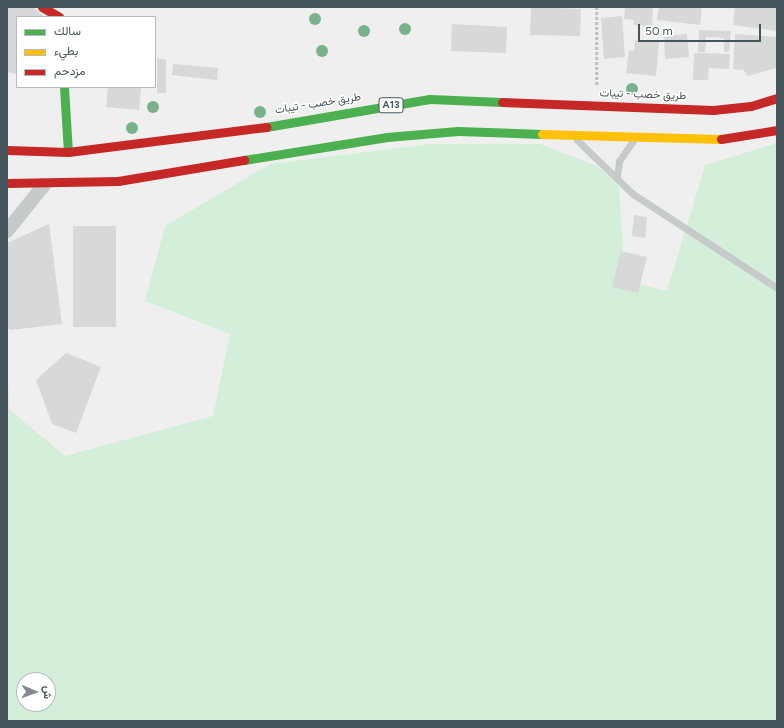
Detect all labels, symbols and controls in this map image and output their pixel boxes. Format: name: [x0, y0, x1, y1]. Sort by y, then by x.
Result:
legend: [16, 16, 156, 88]
scale bar: [640, 16, 763, 42]
text: سالك: [54, 24, 81, 38]
text: 50 m: [645, 24, 673, 38]
text: بطيء: [54, 44, 78, 58]
text: مزدحم: [54, 64, 85, 78]
street label: طريق خصب - تيبات: [599, 87, 687, 103]
street label: طريق خصب - تيبات: [274, 91, 362, 117]
road number: A13: [378, 97, 404, 113]
north arrow: [16, 672, 56, 712]
text: ش: [41, 686, 54, 699]

